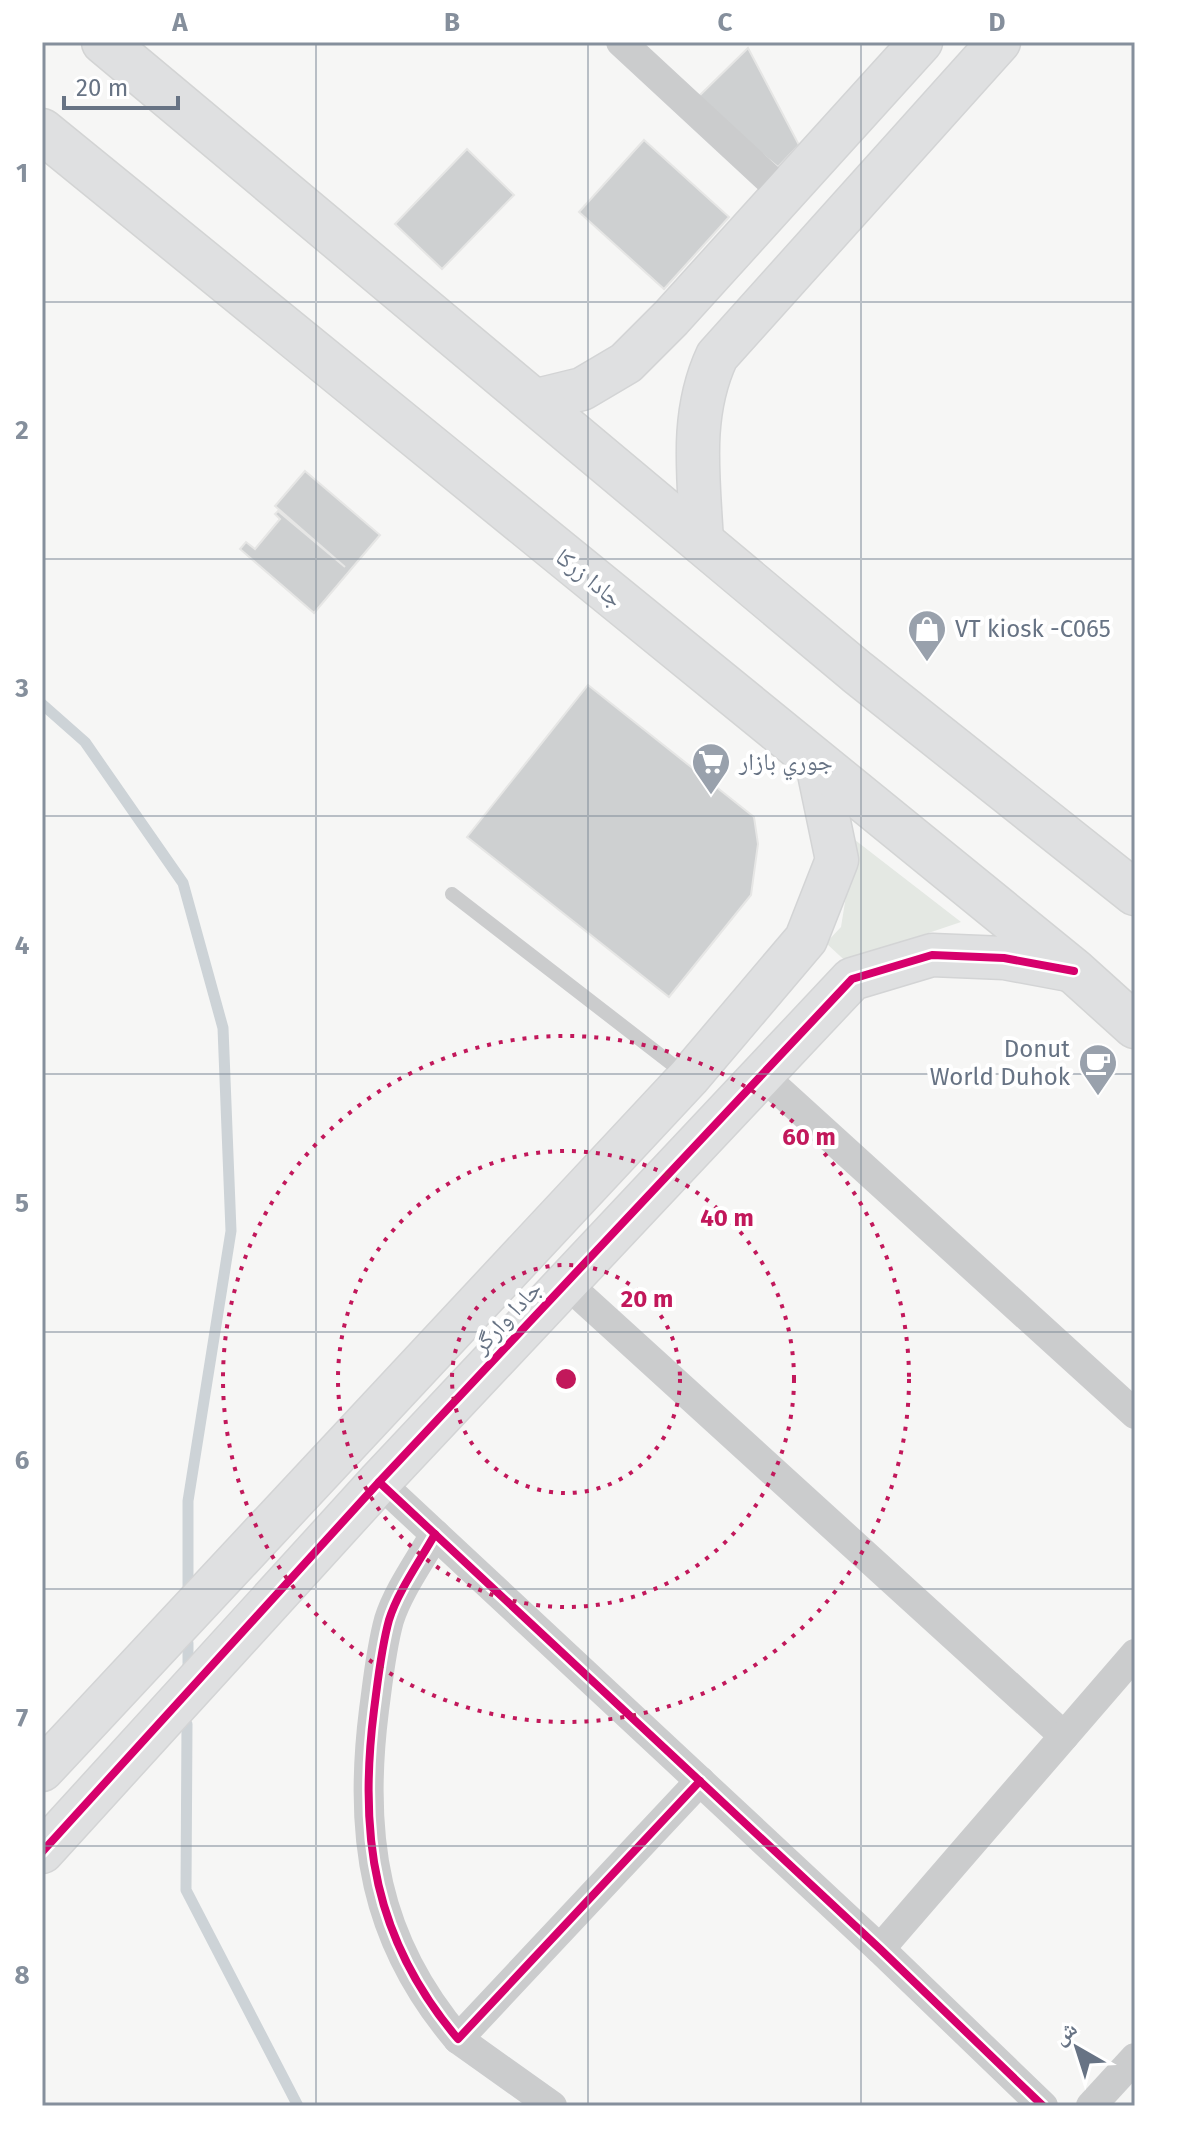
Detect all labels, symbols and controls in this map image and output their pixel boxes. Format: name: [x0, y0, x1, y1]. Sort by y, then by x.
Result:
text: A: [171, 7, 188, 38]
text: B: [444, 7, 460, 38]
text: C: [718, 7, 733, 38]
text: D: [989, 7, 1006, 38]
scale bar: [64, 60, 178, 110]
text: 20 m: [76, 74, 128, 102]
text: 1: [16, 158, 28, 189]
text: 2: [15, 415, 29, 446]
street label: جادا زرکا: [550, 543, 628, 613]
shop icon: VT kiosk -C065: [906, 608, 948, 663]
place label: VT kiosk -C065: [955, 615, 1111, 643]
text: 3: [14, 673, 29, 704]
supermarket icon: جوري بازار: [690, 741, 732, 796]
place label: جوري بازار: [738, 748, 833, 781]
text: 4: [15, 930, 30, 961]
place label: Donut World Duhok: [930, 1035, 1071, 1091]
cafe icon: Donut World Duhok: [1077, 1042, 1119, 1097]
text: 60 m: [782, 1123, 836, 1151]
text: 5: [15, 1188, 29, 1219]
text: 40 m: [700, 1204, 754, 1232]
street label: جادا وارگر: [466, 1275, 548, 1360]
text: 20 m: [621, 1285, 673, 1313]
centre of rings: [552, 1365, 580, 1393]
text: 6: [15, 1445, 30, 1476]
text: 7: [16, 1703, 28, 1734]
text: 8: [14, 1960, 30, 1991]
north arrow: [1037, 2008, 1117, 2088]
text: ش: [1047, 2015, 1082, 2051]

